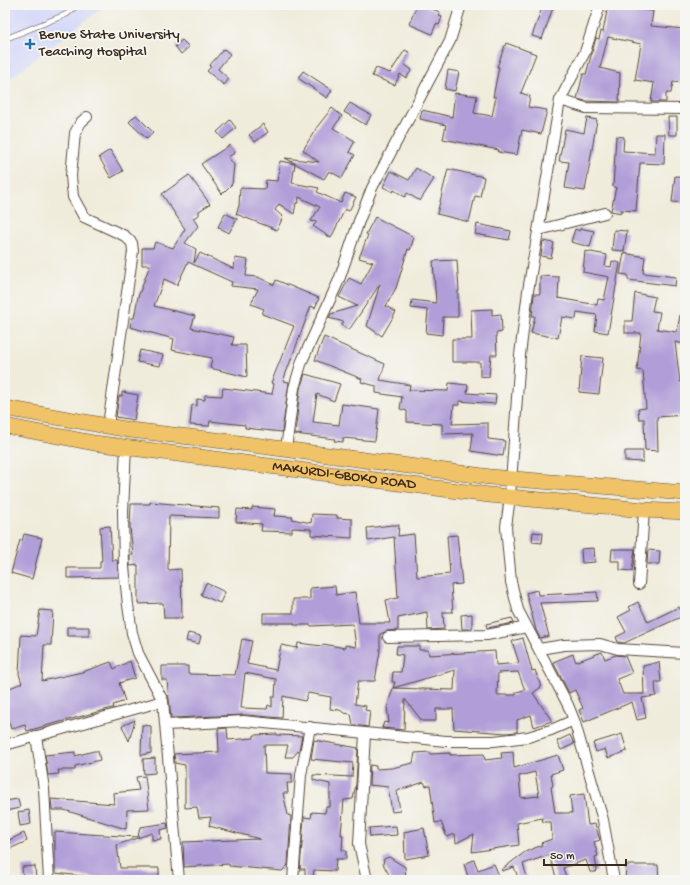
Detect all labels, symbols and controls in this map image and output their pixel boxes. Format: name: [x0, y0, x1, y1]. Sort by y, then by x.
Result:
place label: Benue State University Teaching Hospital: [38, 26, 180, 61]
marker: Benue State University Teaching Hospital: [24, 38, 36, 50]
street label: MAKURDI-GBOKO ROAD: [271, 458, 417, 494]
scale bar: [544, 841, 626, 867]
text: 50 m: [550, 850, 575, 864]

